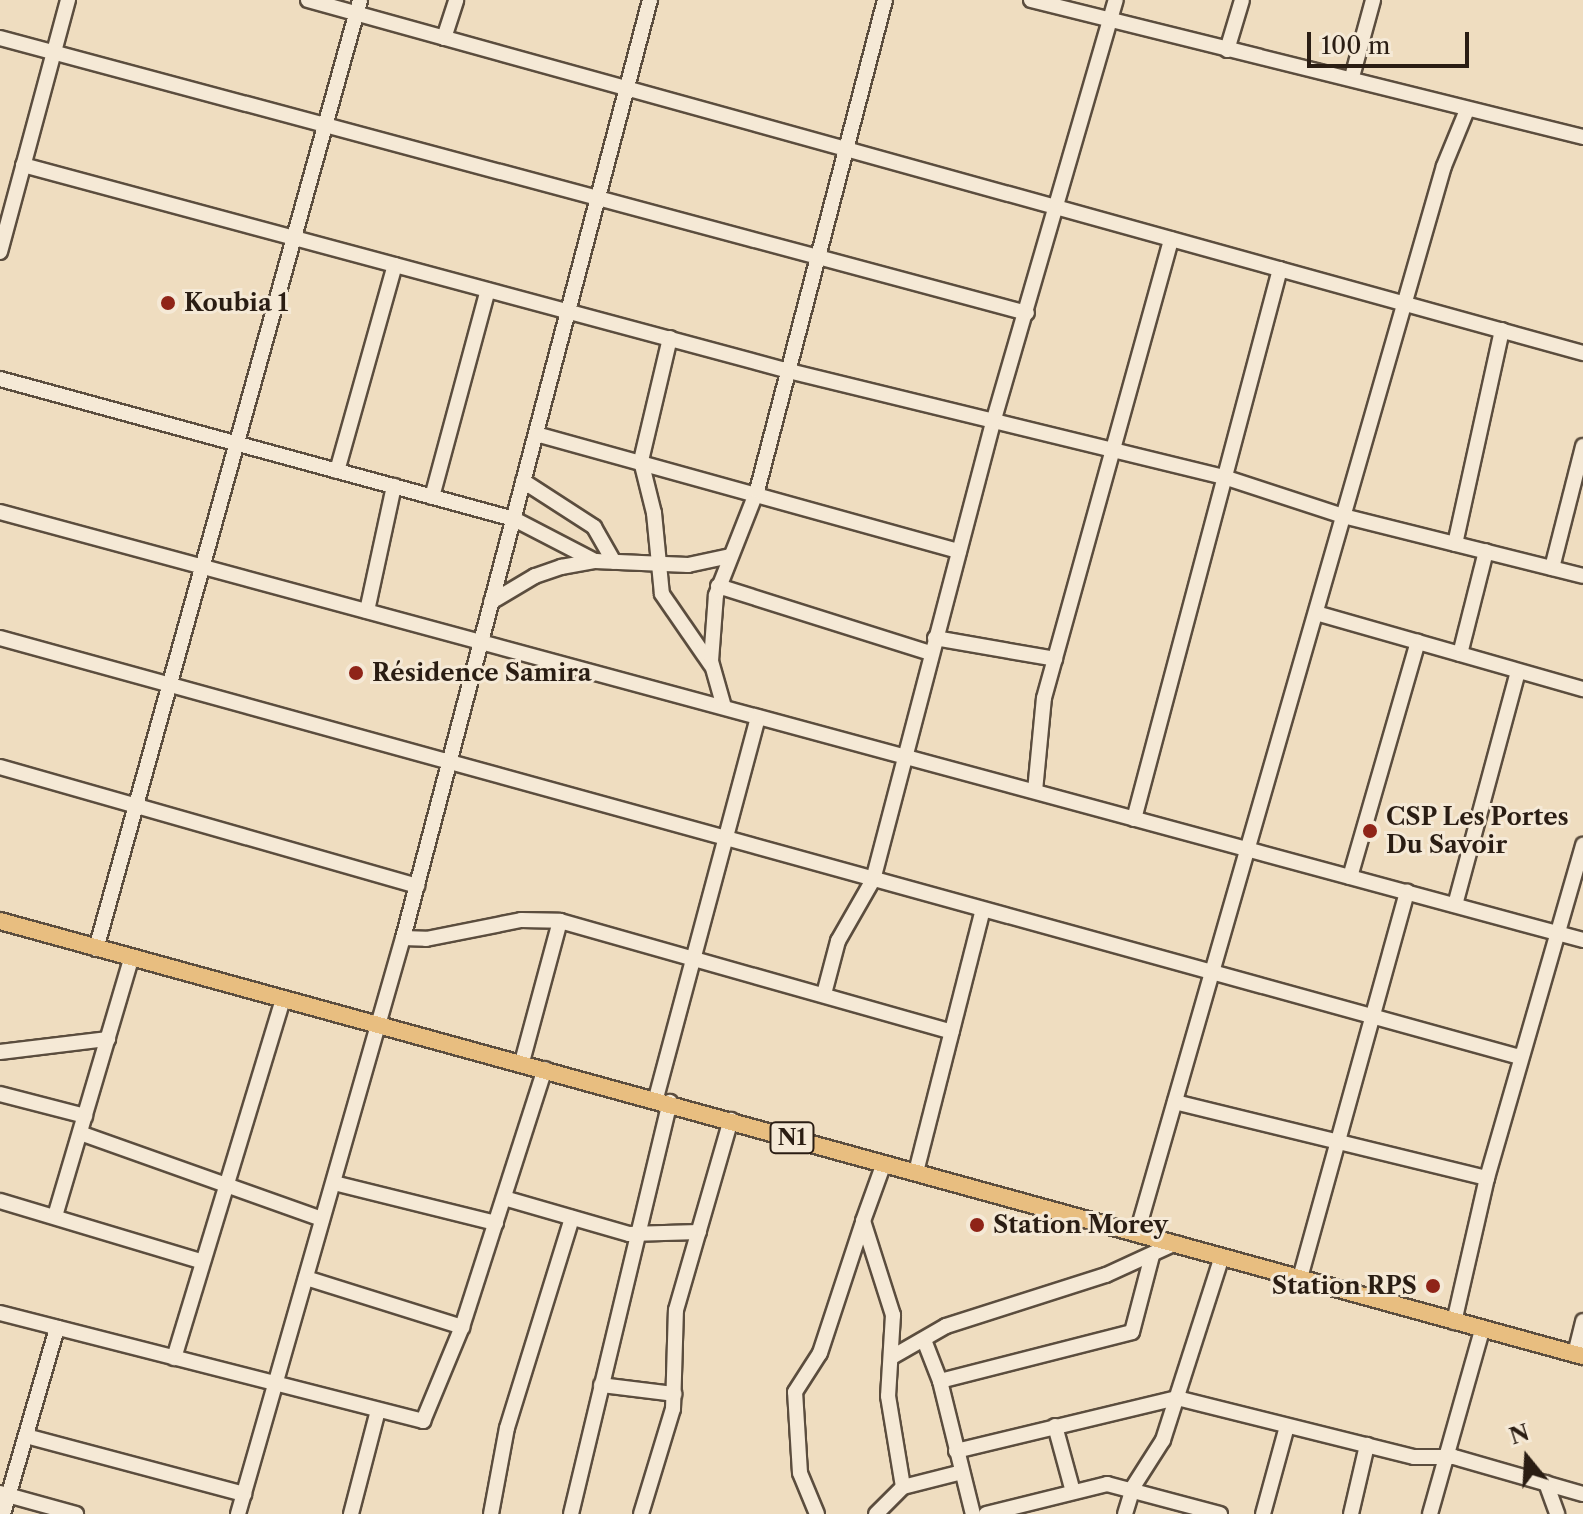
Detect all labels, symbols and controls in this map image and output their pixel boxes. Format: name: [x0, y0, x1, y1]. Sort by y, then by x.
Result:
scale bar: [1311, 16, 1473, 66]
text: 100 m: [1321, 31, 1390, 60]
place label: Koubia 1: [184, 289, 289, 317]
marker: Koubia 1: [159, 294, 177, 312]
place label: Résidence Samira: [372, 659, 592, 687]
marker: Résidence Samira: [347, 664, 365, 682]
place label: CSP Les Portes Du Savoir: [1386, 803, 1569, 859]
marker: CSP Les Portes Du Savoir: [1361, 822, 1379, 840]
road number: N1: [768, 1120, 816, 1156]
place label: Station Morey: [993, 1211, 1168, 1239]
marker: Station Morey: [968, 1216, 986, 1234]
place label: Station RPS: [1272, 1272, 1417, 1300]
marker: Station RPS: [1424, 1277, 1442, 1295]
north arrow: [1487, 1418, 1567, 1498]
text: N: [1506, 1419, 1533, 1450]

